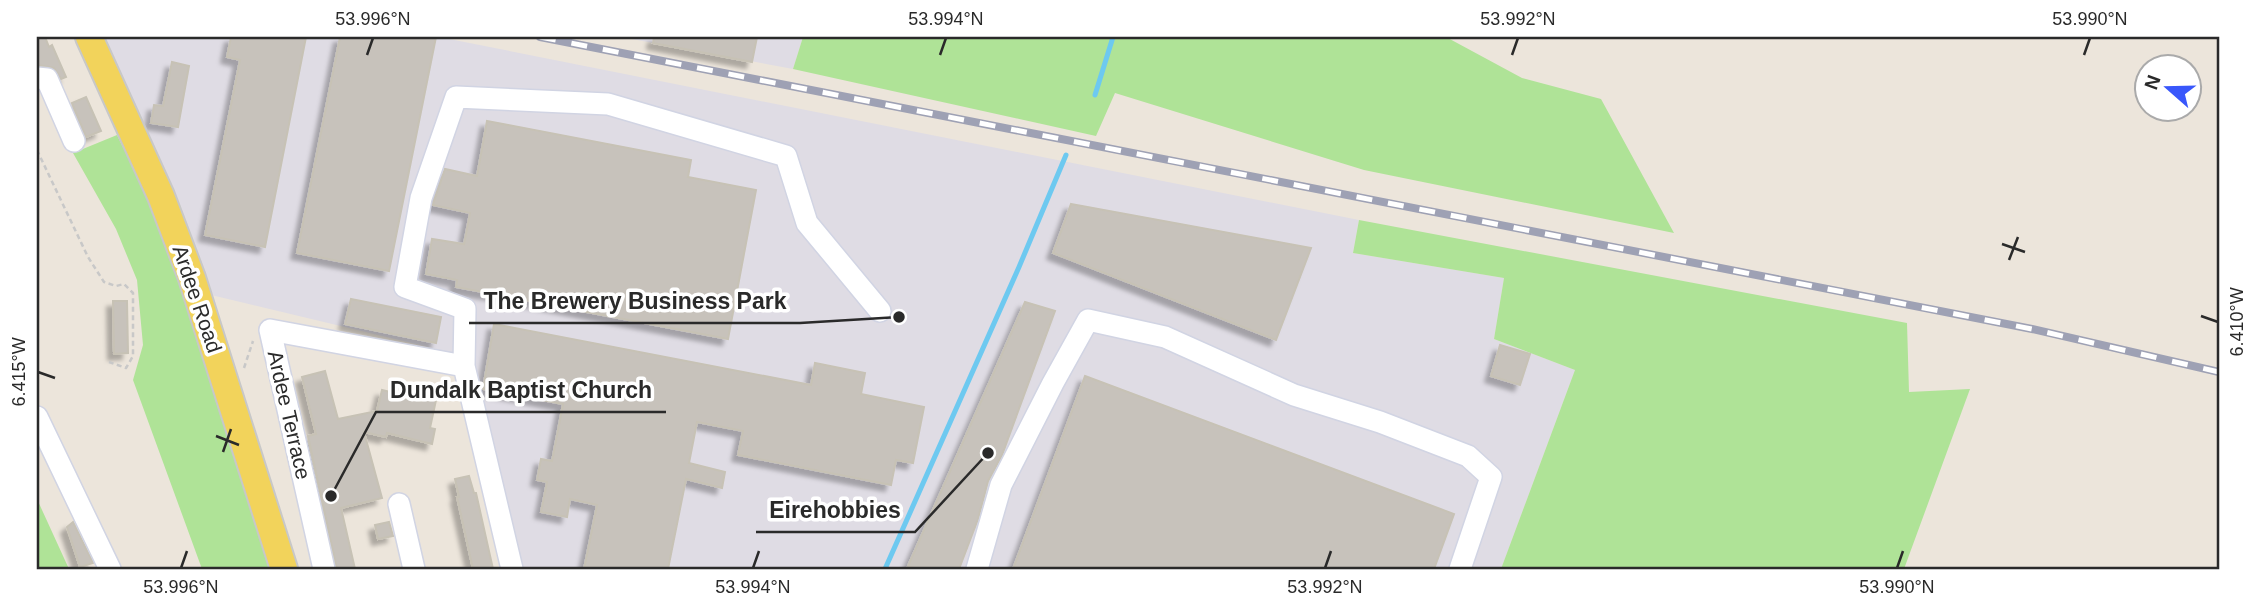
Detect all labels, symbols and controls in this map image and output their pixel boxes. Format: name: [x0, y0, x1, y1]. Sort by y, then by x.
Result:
text: 53.996°N: [335, 9, 411, 29]
text: 53.994°N: [908, 9, 984, 29]
text: 53.992°N: [1480, 9, 1556, 29]
text: 53.990°N: [2052, 9, 2128, 29]
north arrow: [2134, 52, 2204, 122]
text: N: [2140, 72, 2165, 92]
street label: Ardee Road: [168, 242, 227, 356]
callout: The Brewery Business Park: [469, 279, 800, 323]
text: 6.410°W: [2227, 287, 2247, 357]
text: The Brewery Business Park: [484, 288, 787, 314]
text: 6.415°W: [9, 337, 29, 407]
street label: Ardee Terrace: [263, 348, 315, 482]
callout: Dundalk Baptist Church: [376, 368, 666, 412]
text: Dundalk Baptist Church: [390, 377, 652, 403]
callout: Eirehobbies: [756, 488, 915, 532]
text: Eirehobbies: [769, 497, 901, 523]
text: 53.996°N: [143, 577, 219, 597]
text: 53.994°N: [715, 577, 791, 597]
text: 53.992°N: [1287, 577, 1363, 597]
text: 53.990°N: [1859, 577, 1935, 597]

